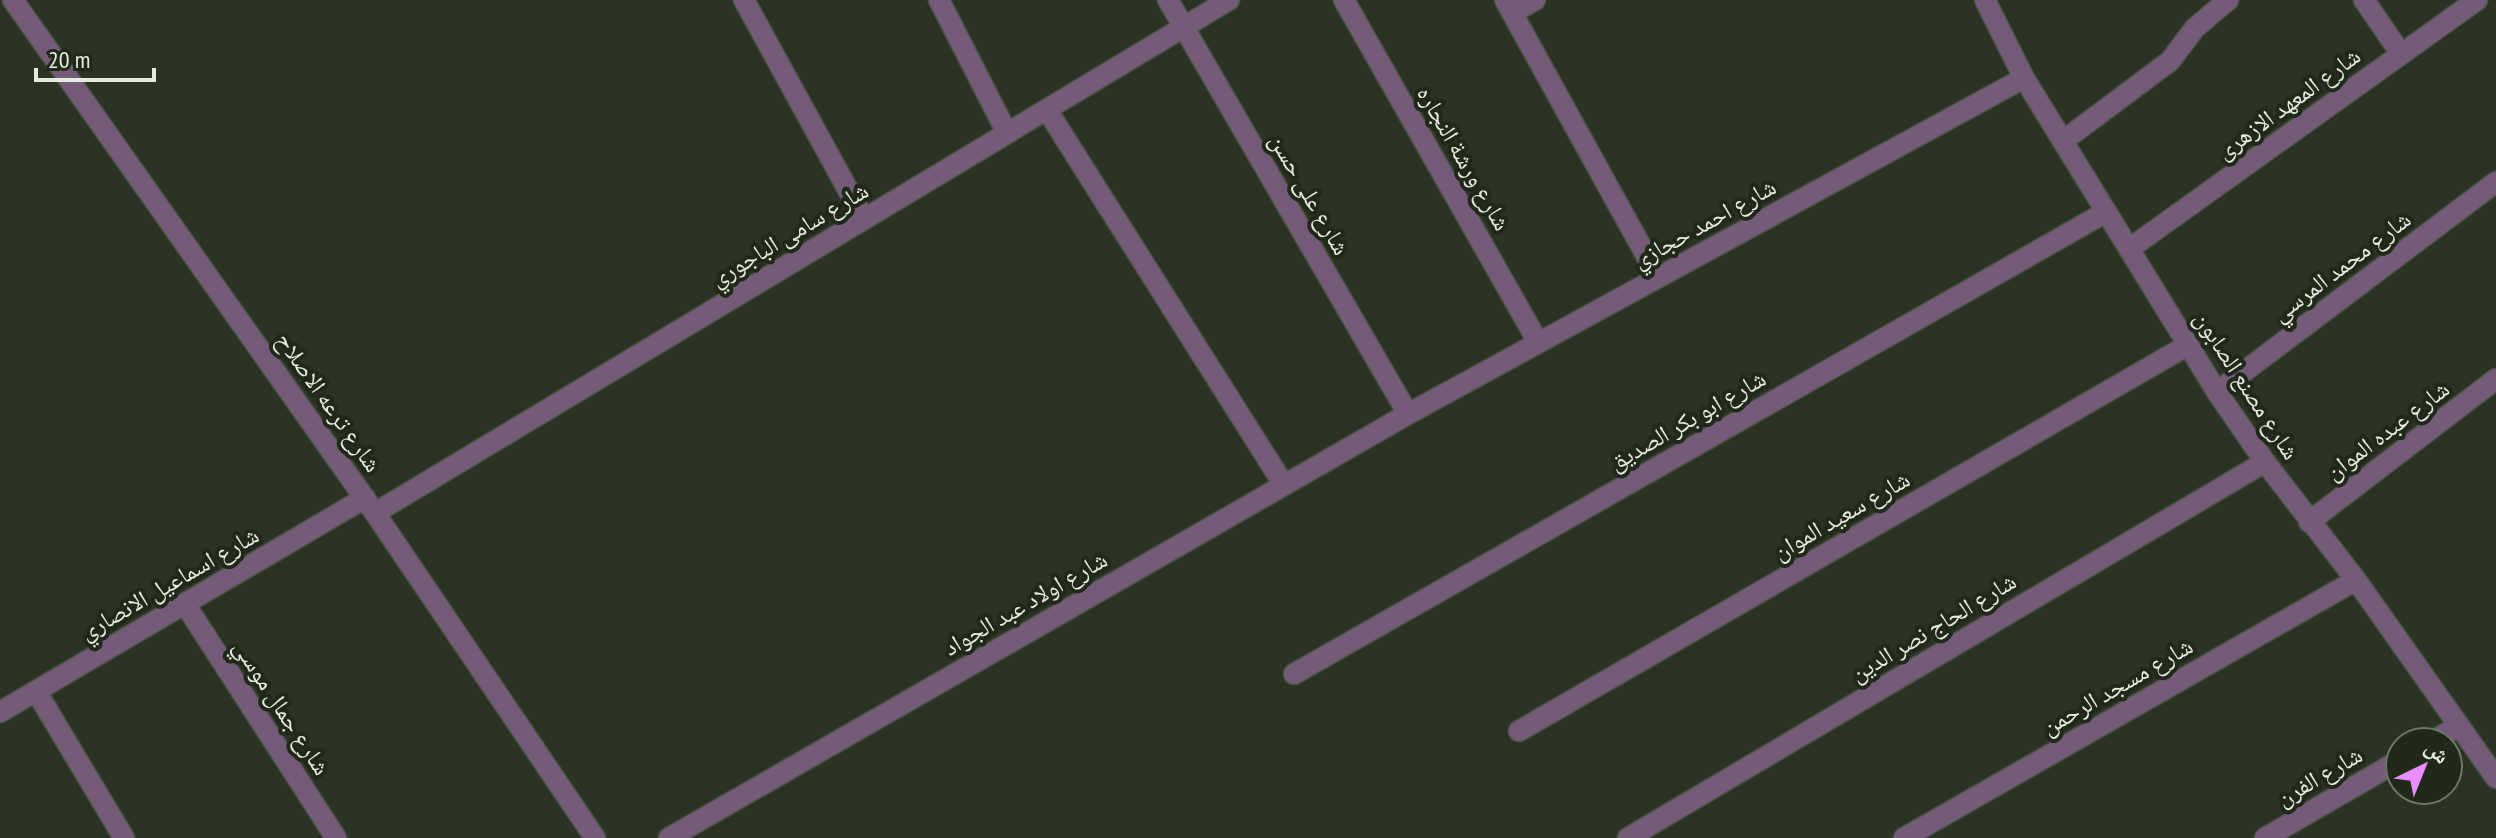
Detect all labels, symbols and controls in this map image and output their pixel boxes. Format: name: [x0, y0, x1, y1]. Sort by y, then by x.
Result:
scale bar: [36, 32, 154, 82]
street label: شارع المعهد الازهرى: [2210, 40, 2366, 166]
text: 20 m: [48, 44, 90, 75]
street label: شارع ورشة النجاره: [1410, 80, 1518, 236]
street label: شارع على حسن: [1263, 128, 1357, 260]
street label: شارع احمد حجازي: [1627, 171, 1783, 279]
street label: شارع سامى الباجوري: [704, 174, 876, 297]
street label: شارع محمد المرسي: [2265, 203, 2419, 332]
street label: شارع مصنع الصابون: [2187, 305, 2307, 465]
street label: شارع ترعه الاصلاح: [269, 326, 389, 478]
street label: شارع ابو بكر الصديق: [1603, 363, 1771, 477]
street label: شارع عبده الموان: [2319, 373, 2455, 487]
street label: شارع سعيد الموان: [1767, 463, 1915, 567]
street label: شارع اسماعيل الانصاري: [74, 519, 266, 650]
street label: شارع اولاد عبد الجواد: [937, 543, 1113, 663]
street label: شارع الحاج نصر الدين: [1844, 565, 2022, 689]
street label: شارع مسجد الرحمن: [2036, 630, 2198, 742]
street label: شارع جمال موسي: [223, 633, 337, 783]
north arrow: [2384, 726, 2464, 806]
text: ش: [2420, 733, 2456, 770]
street label: شارع الفرن: [2270, 739, 2368, 813]

